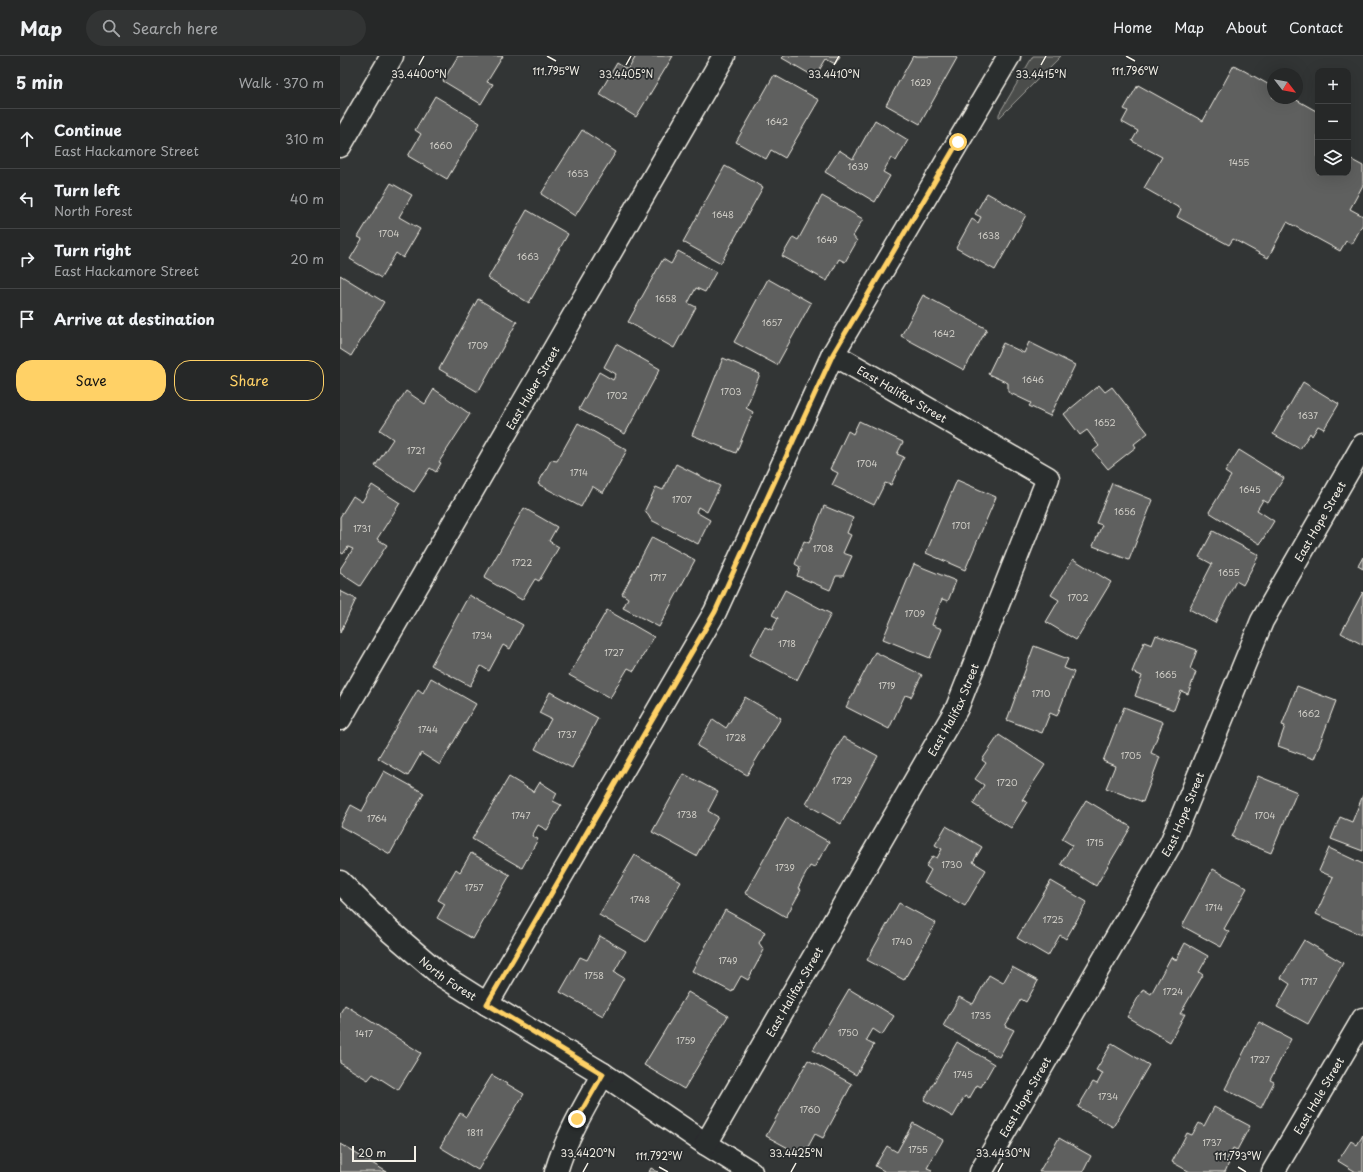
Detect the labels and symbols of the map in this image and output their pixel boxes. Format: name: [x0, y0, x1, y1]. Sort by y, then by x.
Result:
text: 111.795°W: [533, 63, 580, 78]
text: 111.796°W: [1111, 63, 1159, 78]
text: 33.4400°N: [391, 66, 447, 81]
text: 33.4405°N: [599, 66, 653, 81]
text: 33.4410°N: [808, 66, 860, 81]
text: 33.4415°N: [1015, 66, 1067, 81]
north arrow: [1267, 68, 1303, 104]
house number: 1629: [911, 75, 931, 89]
house number: 1642: [766, 114, 788, 128]
route start: [949, 133, 967, 151]
house number: 1660: [430, 138, 453, 152]
house number: 1455: [1229, 155, 1249, 169]
house number: 1639: [848, 159, 868, 173]
house number: 1653: [567, 166, 589, 180]
house number: 1648: [712, 207, 734, 221]
house number: 1704: [379, 226, 400, 240]
house number: 1638: [978, 228, 1000, 242]
house number: 1649: [816, 232, 838, 246]
house number: 1663: [517, 249, 539, 263]
house number: 1658: [655, 291, 677, 305]
house number: 1657: [762, 315, 782, 329]
house number: 1642: [933, 326, 955, 340]
house number: 1709: [468, 338, 488, 352]
street label: East Huber Street: [501, 342, 563, 433]
street label: East Halifax Street: [854, 361, 951, 427]
house number: 1646: [1022, 372, 1044, 386]
house number: 1703: [721, 384, 741, 398]
house number: 1702: [606, 388, 628, 402]
house number: 1637: [1298, 408, 1318, 422]
house number: 1652: [1094, 415, 1116, 429]
house number: 1721: [407, 443, 425, 457]
house number: 1704: [857, 456, 878, 470]
house number: 1714: [570, 465, 588, 479]
street label: East Hope Street: [1289, 477, 1349, 565]
house number: 1645: [1239, 482, 1261, 496]
house number: 1707: [672, 492, 692, 506]
house number: 1656: [1114, 504, 1136, 518]
house number: 1701: [952, 518, 970, 532]
house number: 1731: [353, 521, 371, 535]
house number: 1708: [813, 541, 833, 555]
house number: 1722: [512, 555, 532, 569]
house number: 1655: [1218, 565, 1240, 579]
house number: 1717: [650, 570, 666, 584]
house number: 1702: [1067, 590, 1089, 604]
house number: 1709: [905, 606, 925, 620]
house number: 1734: [472, 628, 492, 642]
house number: 1718: [778, 636, 796, 650]
house number: 1727: [604, 645, 624, 659]
street label: East Halifax Street: [923, 660, 983, 759]
house number: 1665: [1155, 667, 1177, 681]
house number: 1719: [878, 678, 896, 692]
house number: 1710: [1032, 686, 1051, 700]
house number: 1662: [1298, 706, 1320, 720]
house number: 1744: [418, 722, 438, 736]
house number: 1737: [557, 727, 577, 741]
house number: 1728: [726, 730, 746, 744]
house number: 1705: [1121, 748, 1142, 762]
street label: East Hope Street: [1157, 769, 1208, 859]
house number: 1729: [832, 773, 852, 787]
house number: 1720: [996, 775, 1018, 789]
house number: 1738: [677, 807, 697, 821]
house number: 1747: [512, 808, 530, 822]
house number: 1704: [1255, 808, 1276, 822]
house number: 1764: [367, 811, 387, 825]
house number: 1715: [1086, 835, 1104, 849]
house number: 1730: [942, 857, 963, 871]
house number: 1739: [775, 860, 795, 874]
house number: 1757: [464, 880, 484, 894]
house number: 1748: [630, 892, 650, 906]
house number: 1714: [1205, 900, 1223, 914]
house number: 1725: [1043, 912, 1064, 926]
house number: 1740: [892, 934, 913, 948]
street label: East Halifax Street: [761, 943, 827, 1040]
street label: North Forest: [416, 952, 481, 1004]
house number: 1749: [718, 953, 738, 967]
house number: 1758: [584, 968, 604, 982]
house number: 1717: [1301, 974, 1317, 988]
house number: 1724: [1163, 984, 1183, 998]
house number: 1735: [971, 1008, 991, 1022]
house number: 1750: [838, 1025, 859, 1039]
house number: 1417: [355, 1026, 373, 1040]
house number: 1759: [676, 1033, 696, 1047]
house number: 1727: [1250, 1052, 1270, 1066]
street label: East Hope Street: [995, 1053, 1055, 1140]
street label: East Hale Street: [1289, 1053, 1348, 1137]
house number: 1745: [953, 1067, 973, 1081]
house number: 1734: [1098, 1089, 1118, 1103]
house number: 1760: [800, 1102, 821, 1116]
route end: [568, 1110, 586, 1128]
house number: 1811: [467, 1125, 483, 1139]
house number: 1737: [1202, 1135, 1222, 1149]
house number: 1755: [908, 1142, 928, 1156]
scale bar: [352, 1144, 416, 1163]
text: 33.4420°N: [561, 1145, 616, 1160]
text: 33.4425°N: [769, 1145, 823, 1160]
text: 33.4430°N: [976, 1145, 1030, 1160]
text: 111.792°W: [635, 1148, 683, 1163]
text: 111.793°W: [1215, 1148, 1262, 1163]

